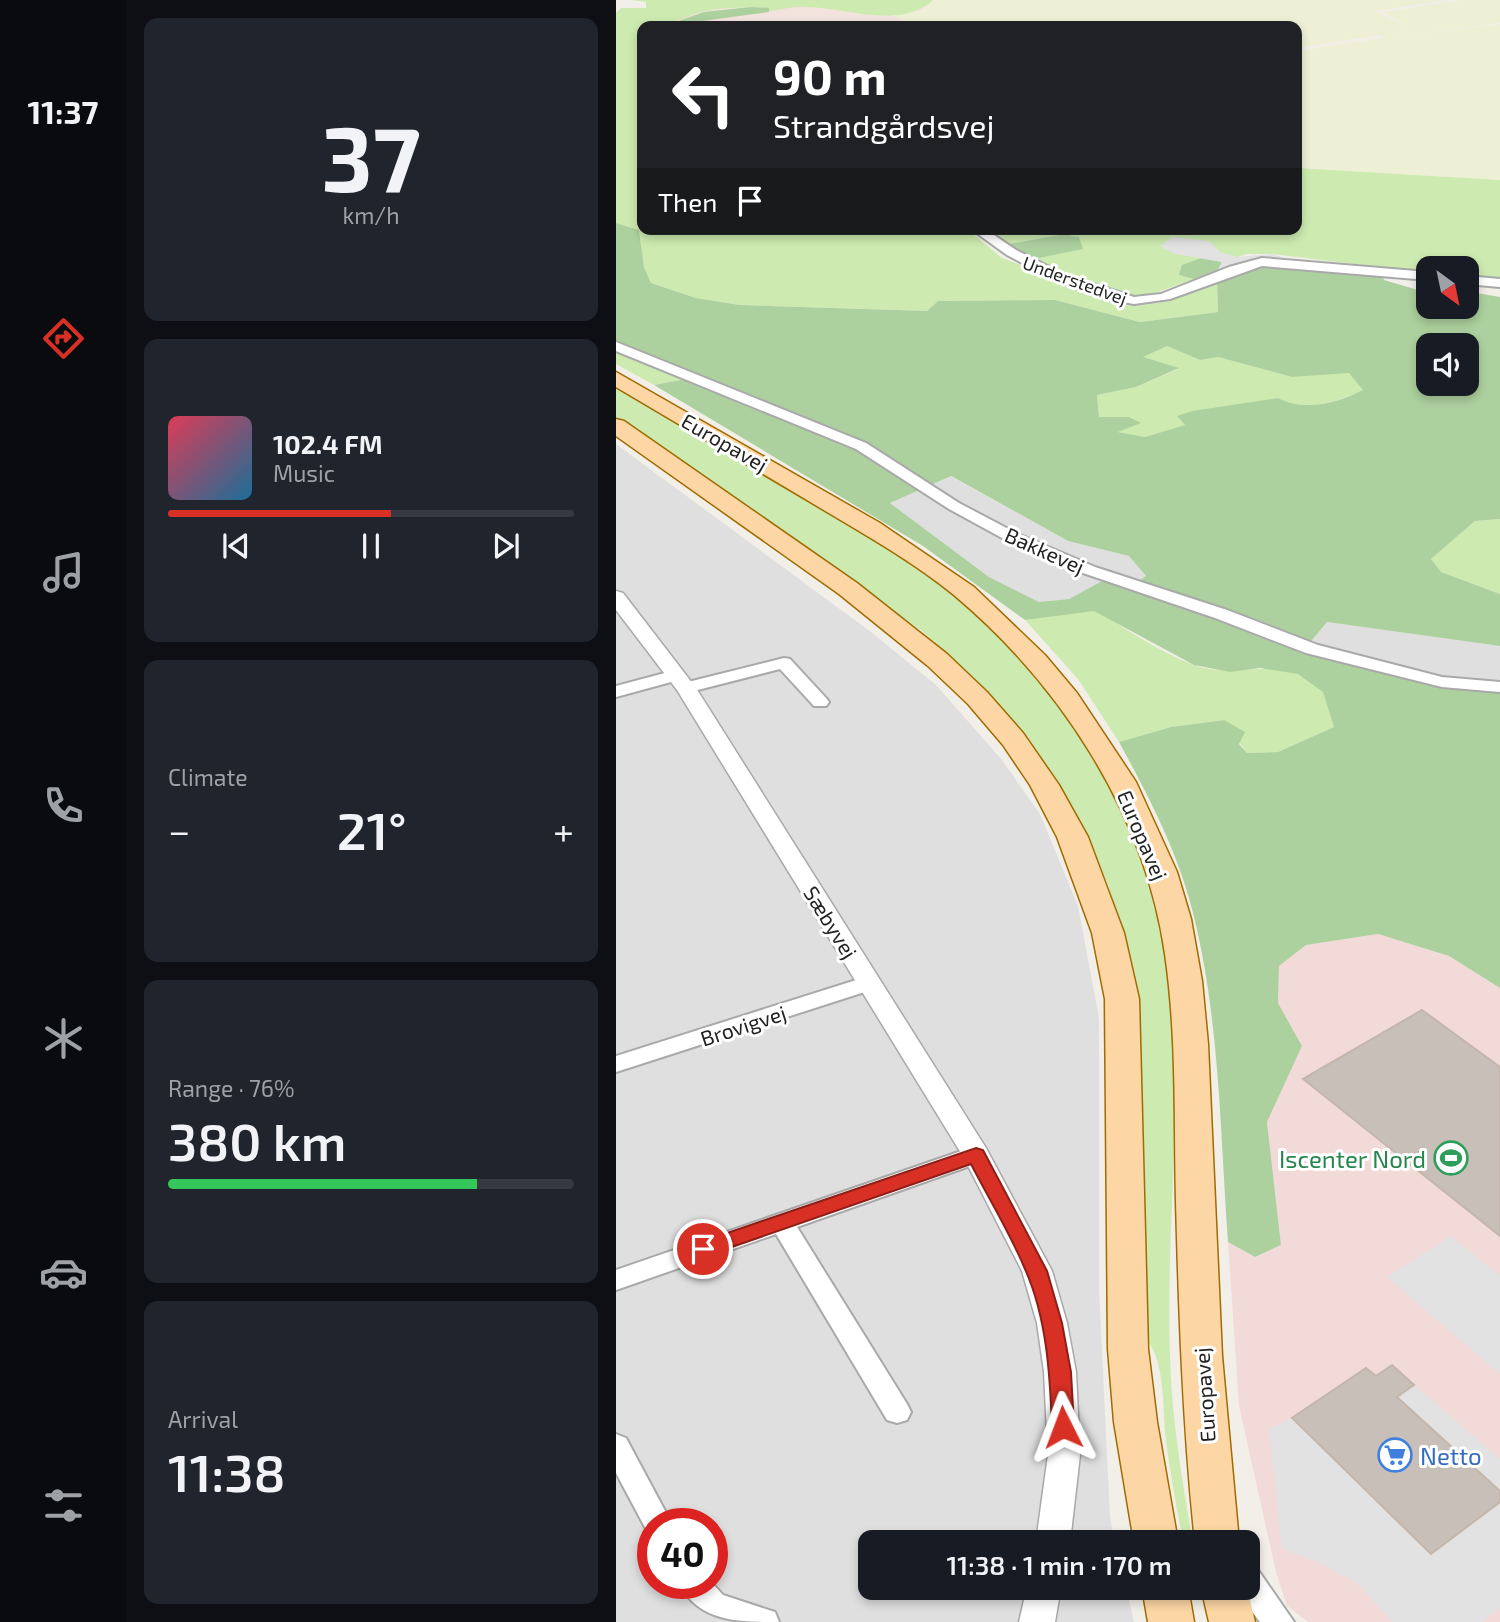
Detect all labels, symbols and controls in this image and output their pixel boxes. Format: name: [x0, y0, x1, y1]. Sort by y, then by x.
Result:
text: 90 m: [773, 46, 887, 105]
icon: left: [658, 49, 749, 140]
text: 11:37: [28, 92, 98, 130]
text: 37: [321, 101, 421, 210]
text: Strandgårdsvej: [773, 106, 995, 144]
icon: arrive: [731, 182, 769, 220]
text: Then: [658, 186, 717, 217]
text: km/h: [342, 201, 400, 229]
street label: Understedvej: [1020, 251, 1130, 309]
north arrow: [1416, 256, 1479, 318]
map controls: [1416, 256, 1479, 396]
icon: directions: [39, 314, 88, 363]
button: sound: [1416, 333, 1479, 396]
street label: Europavej: [677, 407, 772, 477]
text: 102.4 FM: [273, 428, 382, 459]
text: Music: [273, 459, 335, 487]
street label: Bakkevej: [1001, 521, 1089, 579]
icon: previous: [217, 527, 255, 565]
icon: pause: [352, 527, 390, 565]
icon: next: [487, 527, 525, 565]
icon: music: [39, 548, 88, 597]
text: Climate: [168, 763, 248, 791]
icon: phone: [39, 781, 88, 830]
street label: Europavej: [1112, 786, 1173, 884]
text: 21°: [337, 798, 407, 860]
text: −: [168, 807, 190, 853]
text: +: [553, 807, 574, 853]
street label: Sæbyvej: [798, 881, 863, 963]
street label: Brovigvej: [697, 999, 789, 1052]
icon: climate: [39, 1014, 88, 1063]
text: Range · 76%: [168, 1074, 294, 1102]
text: 380 km: [168, 1109, 347, 1171]
sports icon: Iscenter Nord: [1432, 1139, 1470, 1177]
place label: Iscenter Nord: [1279, 1144, 1426, 1173]
pin: [673, 1219, 733, 1279]
icon: arrive: [684, 1230, 722, 1268]
icon: car: [39, 1248, 88, 1297]
street label: Europavej: [1188, 1347, 1221, 1443]
position arrow: [1026, 1390, 1100, 1464]
text: Arrival: [168, 1405, 238, 1433]
supermarket icon: Netto: [1376, 1436, 1414, 1474]
text: 11:38: [168, 1440, 286, 1502]
place label: Netto: [1420, 1441, 1482, 1470]
icon: filters: [39, 1481, 88, 1530]
speed limit sign: 40: [637, 1508, 728, 1599]
text: 11:38 · 1 min · 170 m: [946, 1549, 1172, 1580]

